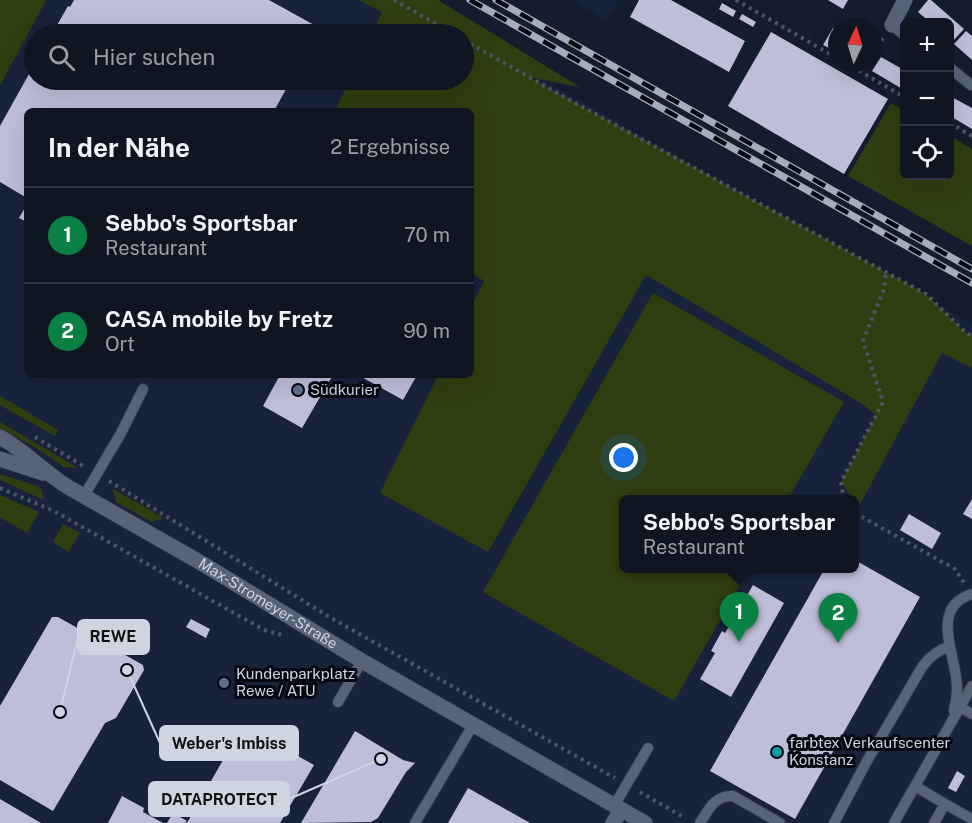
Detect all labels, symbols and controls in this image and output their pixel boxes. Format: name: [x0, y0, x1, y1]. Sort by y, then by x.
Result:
north arrow: [828, 18, 882, 72]
map controls: [900, 18, 954, 180]
button: +: [900, 18, 954, 72]
search box: [24, 24, 474, 90]
icon: search: [45, 41, 78, 74]
text: Hier suchen: [93, 44, 215, 70]
button: −: [900, 72, 954, 126]
button: locate: [900, 126, 954, 180]
text: In der Nähe: [48, 132, 190, 163]
text: 2 Ergebnisse: [330, 135, 450, 159]
text: Sebbo's Sportsbar: [105, 210, 297, 236]
text: 1: [63, 223, 72, 247]
text: 70 m: [404, 223, 450, 247]
text: Restaurant: [105, 236, 207, 260]
text: CASA mobile by Fretz: [105, 306, 333, 332]
text: 2: [61, 319, 74, 343]
text: 90 m: [403, 319, 450, 343]
text: Ort: [105, 332, 135, 356]
place label: Südkurier: [310, 381, 379, 398]
marker: Südkurier: [291, 383, 305, 397]
your location: [609, 443, 638, 472]
popup: [619, 495, 859, 573]
text: Sebbo's Sportsbar: [643, 509, 835, 535]
text: Restaurant: [643, 535, 745, 559]
street label: Max-Stromeyer-Straße: [196, 554, 341, 652]
pin: 1: [720, 592, 758, 642]
pin: 2: [818, 594, 858, 643]
callout: REWE: [78, 620, 149, 654]
text: REWE: [89, 627, 137, 646]
place label: Kundenparkplatz Rewe / ATU: [236, 665, 355, 699]
marker: Kundenparkplatz Rewe / ATU: [217, 676, 231, 690]
callout: Weber's Imbiss: [160, 726, 298, 760]
text: Weber's Imbiss: [172, 734, 286, 753]
place label: farbtex Verkaufscenter Konstanz: [789, 734, 951, 768]
marker: farbtex Verkaufscenter Konstanz: [770, 745, 784, 759]
callout: DATAPROTECT: [149, 782, 289, 816]
text: DATAPROTECT: [161, 790, 277, 809]

